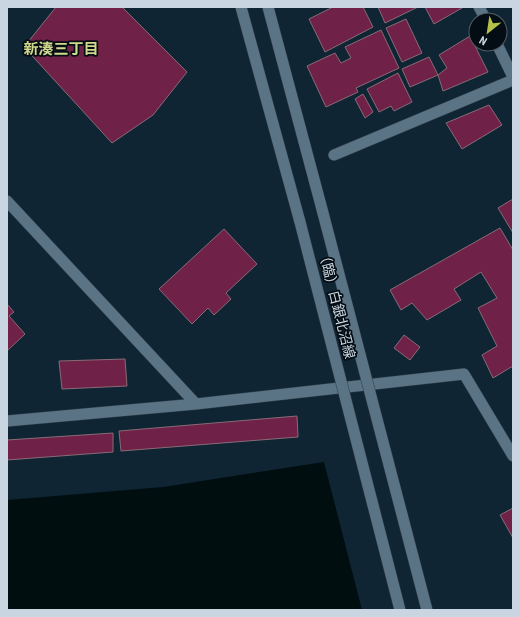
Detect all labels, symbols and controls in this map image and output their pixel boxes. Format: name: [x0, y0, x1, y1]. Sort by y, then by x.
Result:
north arrow: [468, 12, 508, 52]
text: N: [477, 33, 489, 48]
district label: 新湊三丁目: [23, 40, 99, 58]
street label: （臨）白銀北沼線: [316, 248, 358, 360]

